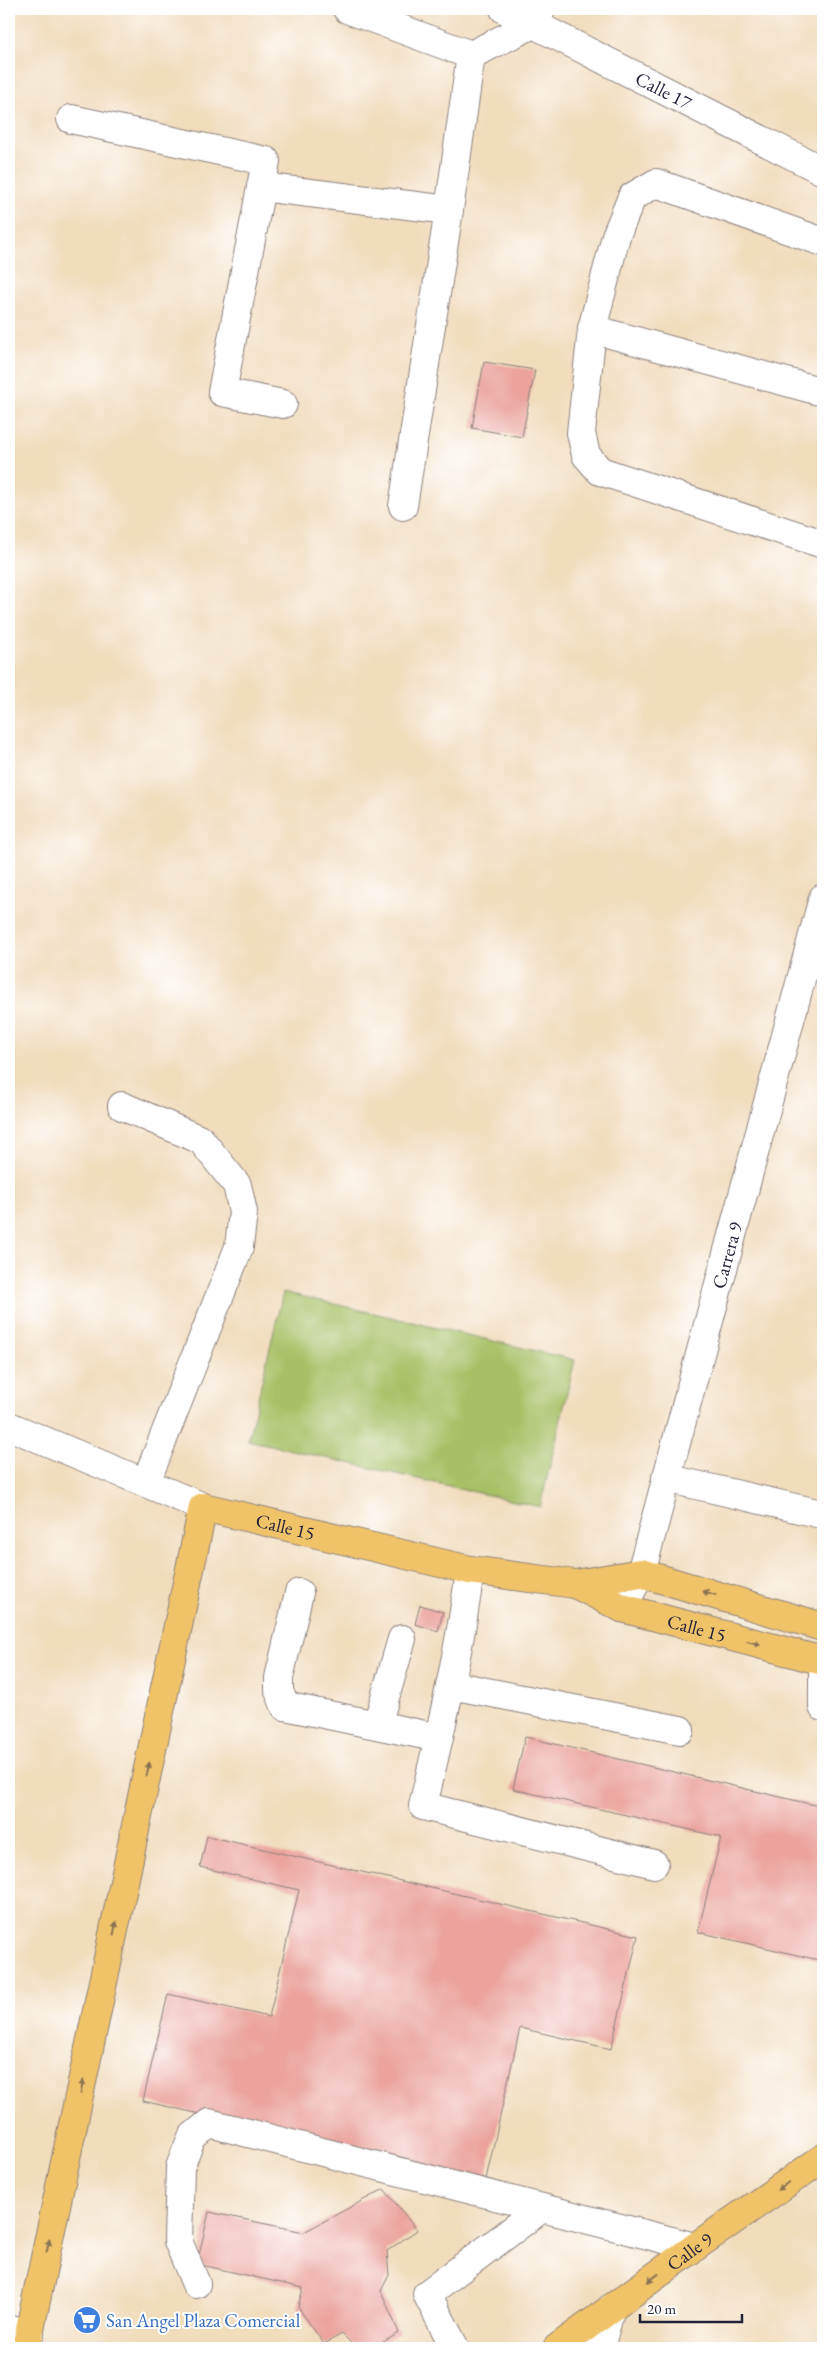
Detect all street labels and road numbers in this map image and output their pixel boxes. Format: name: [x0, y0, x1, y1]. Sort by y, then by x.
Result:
street label: Calle 17: [631, 66, 696, 116]
street label: Carrera 9: [706, 1219, 748, 1291]
street label: Calle 15: [253, 1508, 317, 1546]
street label: Calle 15: [664, 1608, 729, 1648]
street label: Calle 9: [662, 2227, 717, 2277]

